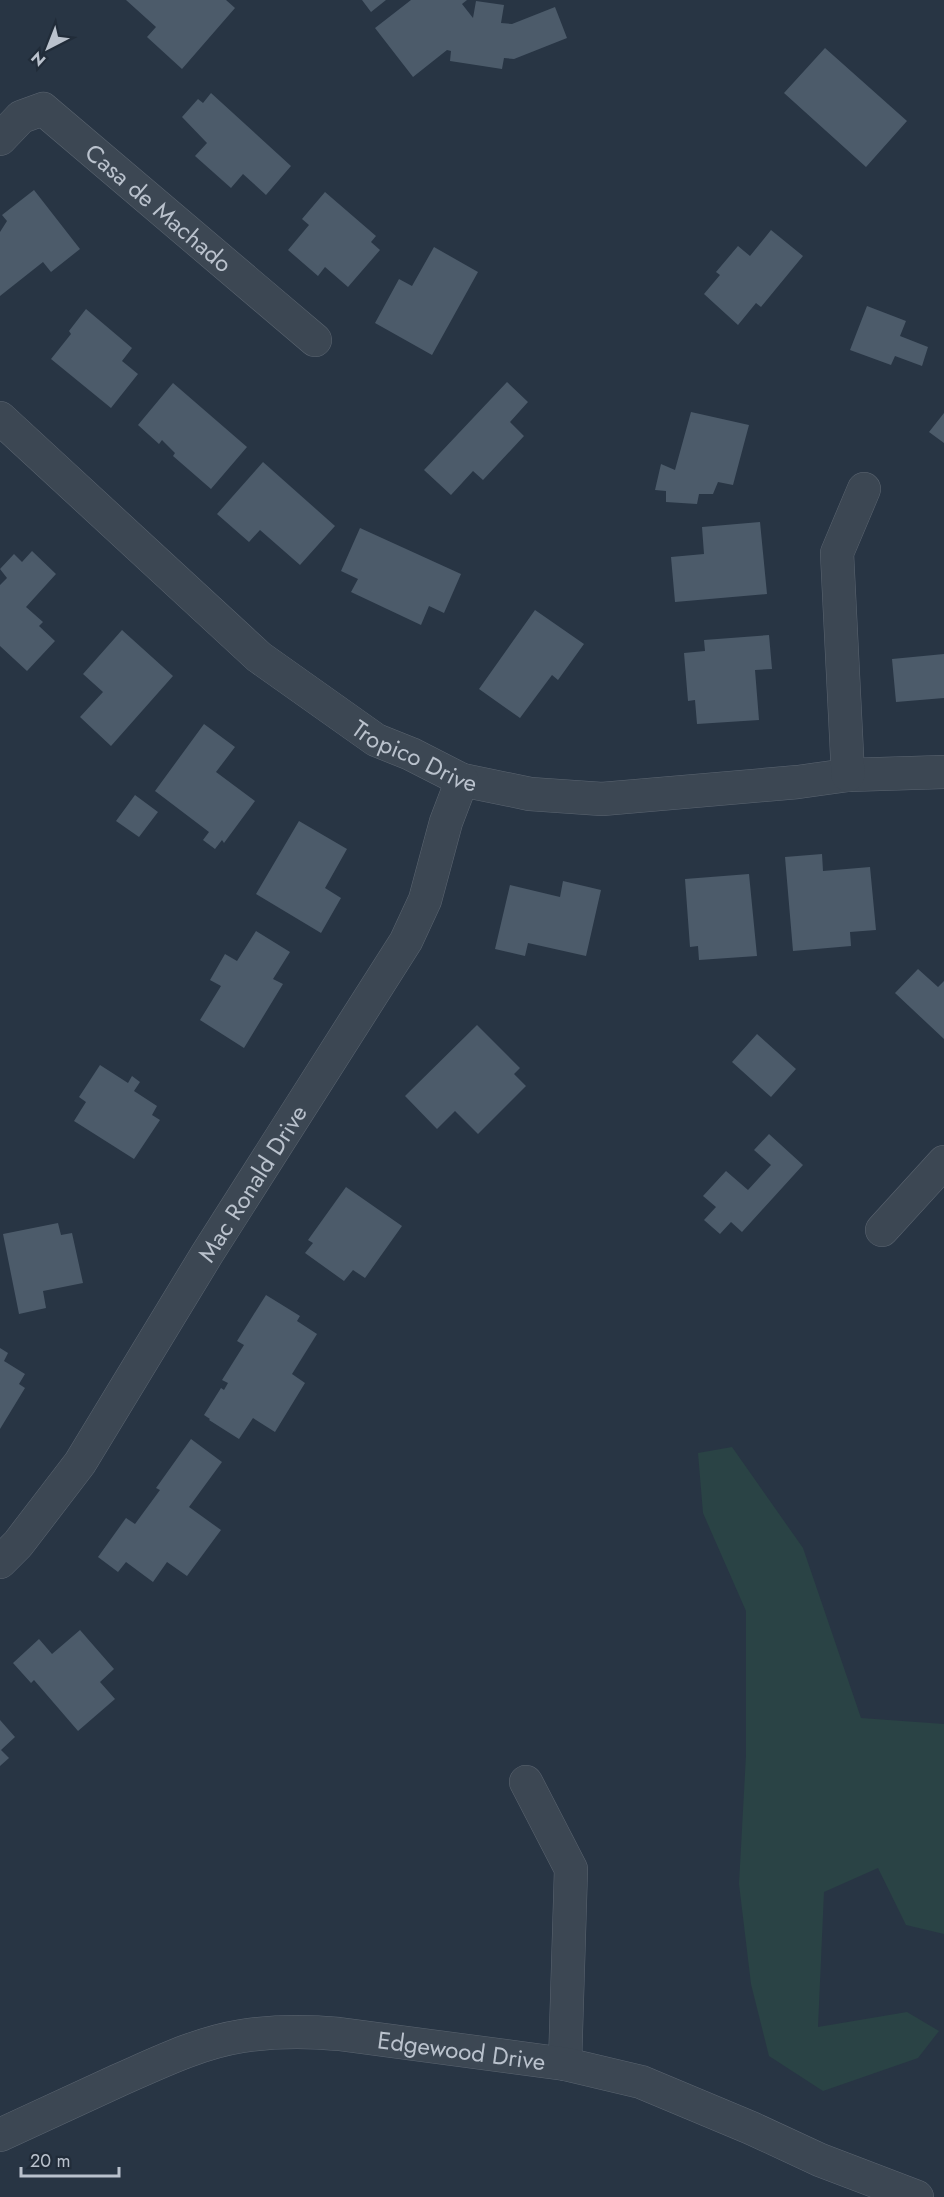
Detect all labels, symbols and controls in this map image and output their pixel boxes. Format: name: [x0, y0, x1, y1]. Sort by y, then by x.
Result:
north arrow: [18, 18, 78, 78]
text: N: [26, 46, 51, 72]
street label: Casa de Machado: [78, 135, 240, 280]
street label: Tropico Drive: [345, 711, 480, 800]
street label: Mac Ronald Drive: [189, 1098, 315, 1269]
street label: Edgewood Drive: [375, 2022, 548, 2079]
scale bar: [21, 2140, 118, 2178]
text: 20 m: [30, 2148, 70, 2174]

